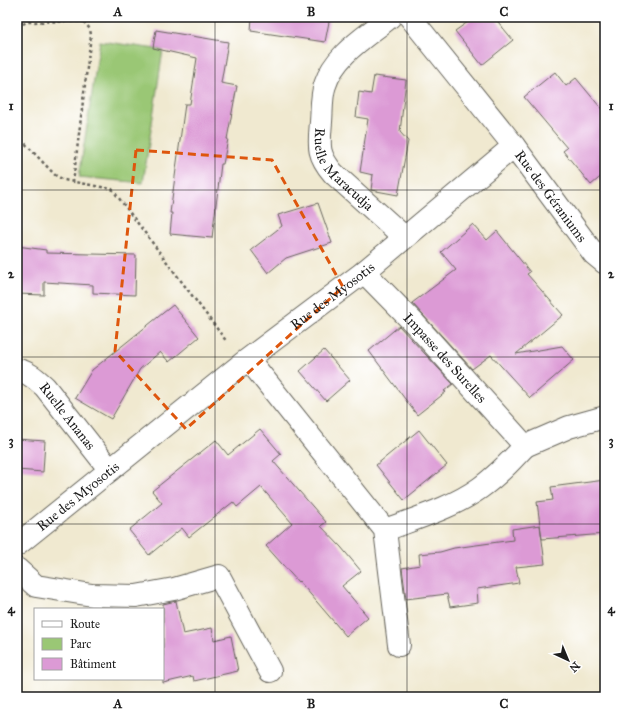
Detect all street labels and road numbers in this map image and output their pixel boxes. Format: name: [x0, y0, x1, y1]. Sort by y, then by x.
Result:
street label: Ruelle Maracudja: [311, 127, 377, 214]
street label: Rue des Géraniums: [511, 147, 590, 246]
street label: Rue des Myosotis: [287, 259, 378, 333]
street label: Impasse des Surelles: [400, 309, 490, 407]
street label: Ruelle Ananas: [36, 379, 99, 453]
street label: Rue des Myosotis: [33, 458, 123, 535]

